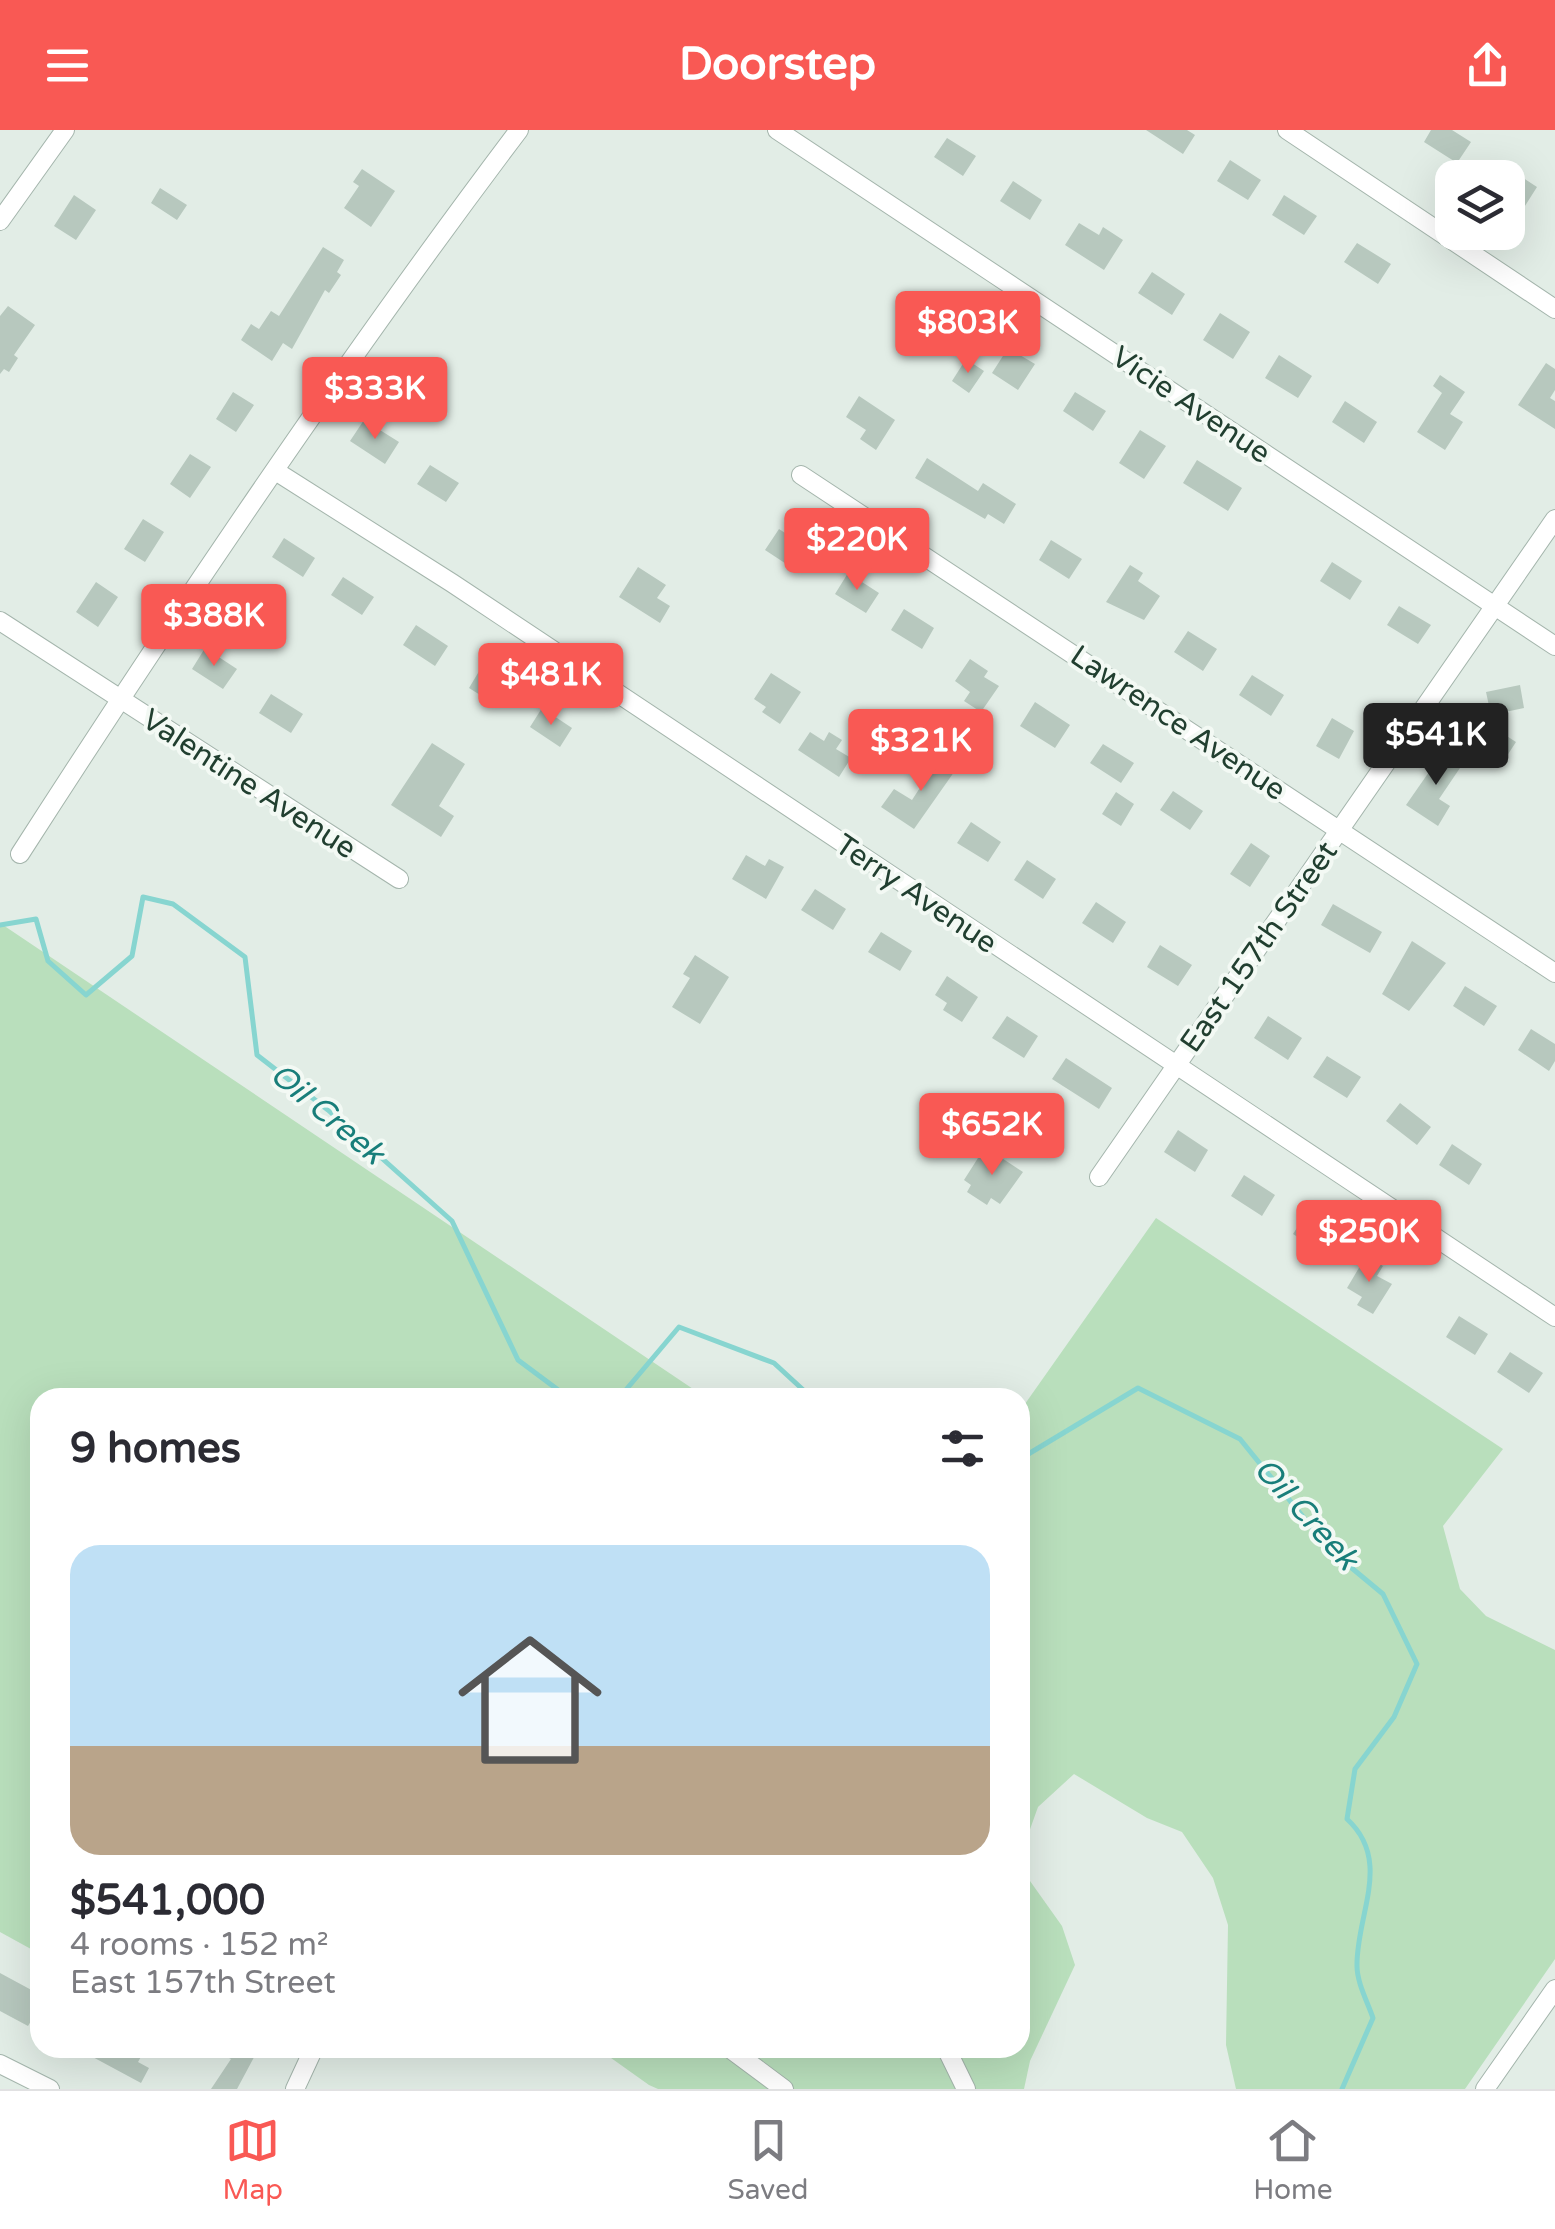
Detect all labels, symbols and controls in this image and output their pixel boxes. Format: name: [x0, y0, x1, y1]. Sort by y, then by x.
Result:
icon: menu: [40, 38, 95, 93]
text: Doorstep: [679, 38, 876, 92]
icon: share: [1460, 38, 1515, 93]
map controls: [1435, 160, 1525, 250]
button: layers: [1435, 160, 1525, 250]
pin: $803K: [898, 291, 1038, 376]
text: $803K: [917, 304, 1019, 342]
street label: Vicie Avenue: [1105, 338, 1277, 472]
pin: $333K: [305, 357, 445, 442]
text: $333K: [324, 370, 426, 408]
pin: $220K: [787, 508, 927, 593]
text: $220K: [806, 521, 908, 559]
pin: $388K: [144, 584, 284, 669]
text: $388K: [163, 597, 265, 635]
street label: Lawrence Avenue: [1063, 637, 1293, 809]
pin: $481K: [481, 643, 621, 728]
text: $481K: [500, 656, 602, 694]
street label: Valentine Avenue: [135, 701, 363, 867]
pin: $541K: [1366, 703, 1506, 788]
pin: $321K: [851, 709, 991, 794]
text: $541K: [1385, 716, 1487, 754]
text: $321K: [870, 722, 972, 760]
street label: Terry Avenue: [828, 826, 1004, 962]
street label: East 157th Street: [1172, 834, 1346, 1060]
water label: Oil Creek: [262, 1055, 394, 1174]
pin: $652K: [922, 1093, 1062, 1178]
text: $652K: [941, 1106, 1043, 1144]
pin: $250K: [1299, 1200, 1439, 1285]
text: $250K: [1318, 1213, 1420, 1251]
icon: filters: [935, 1421, 990, 1476]
text: 9 homes: [70, 1423, 241, 1474]
water label: Oil Creek: [1246, 1450, 1368, 1580]
icon: home: [440, 1610, 620, 1790]
text: $541,000: [70, 1875, 265, 1926]
text: 4 rooms · 152 m²: [70, 1926, 329, 1964]
text: East 157th Street: [70, 1964, 336, 2002]
tab: Map: [222, 2113, 283, 2207]
tab: Saved: [728, 2113, 809, 2207]
tab: Home: [1253, 2113, 1333, 2207]

